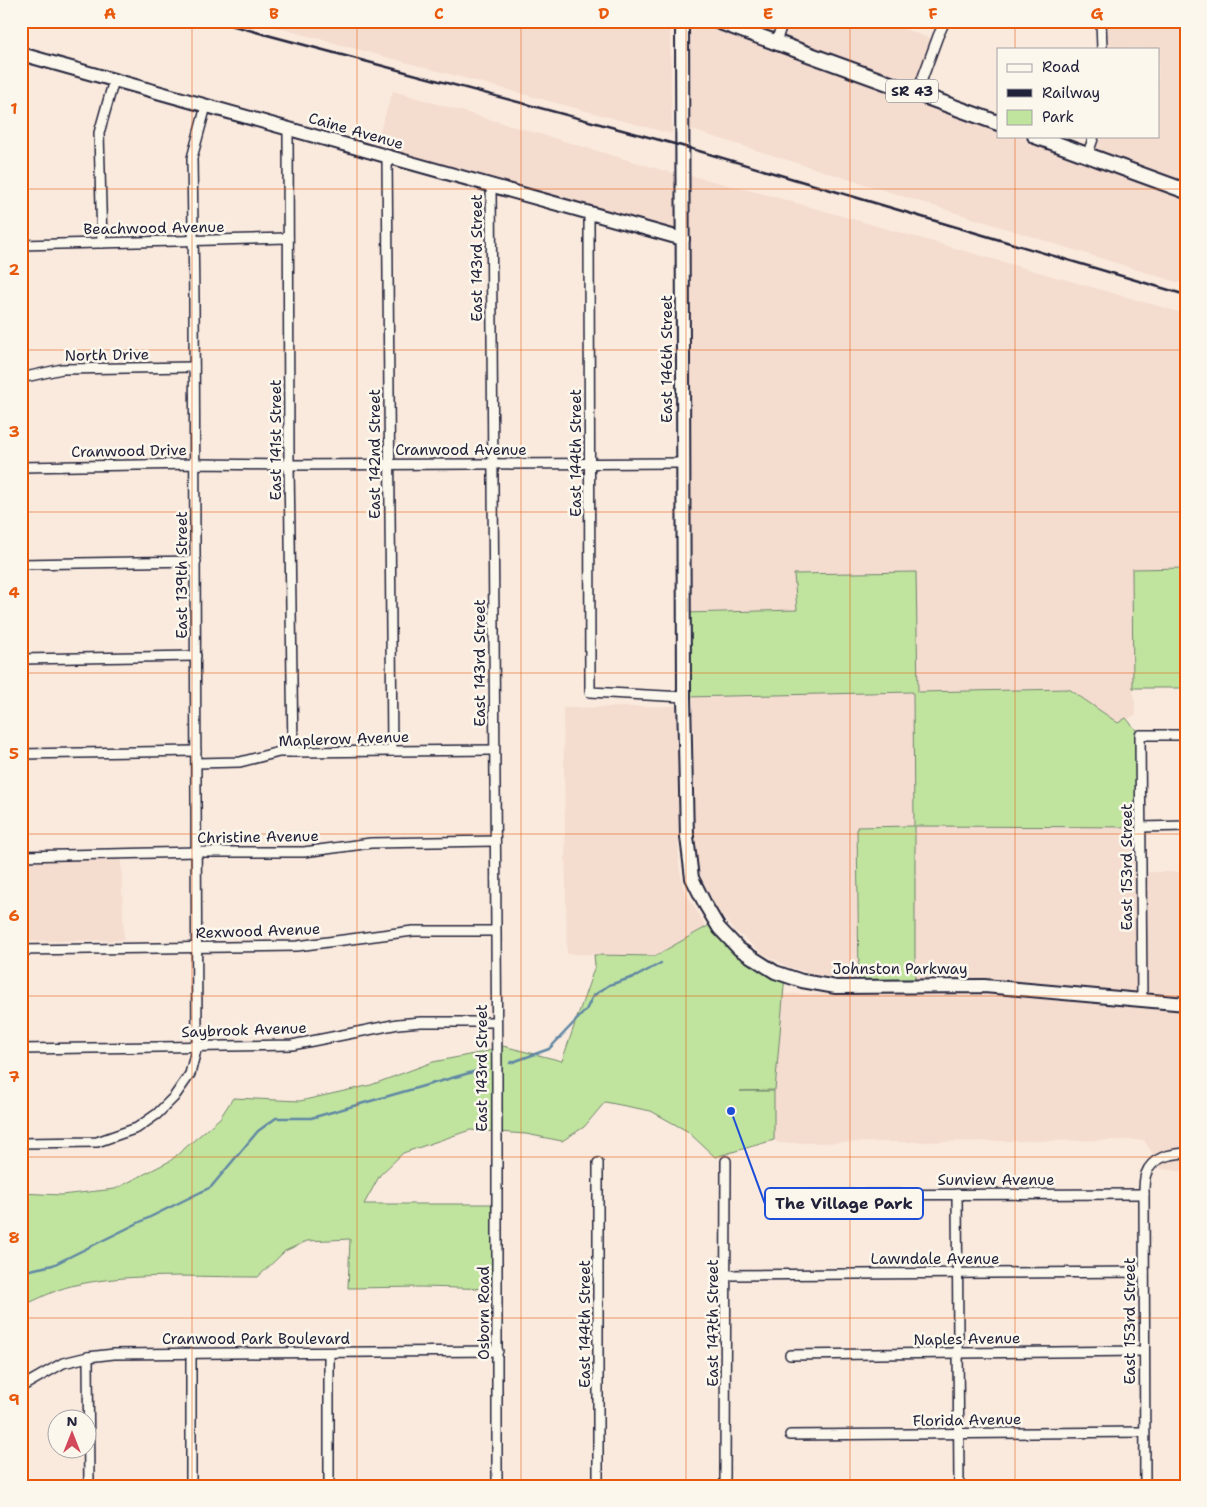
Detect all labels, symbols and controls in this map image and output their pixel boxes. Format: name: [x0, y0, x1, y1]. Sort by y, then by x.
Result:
text: A: [104, 3, 116, 24]
text: B: [269, 3, 279, 24]
text: C: [434, 3, 444, 24]
text: D: [598, 3, 610, 24]
text: E: [763, 3, 773, 24]
text: F: [928, 3, 938, 24]
text: G: [1091, 3, 1104, 24]
legend: [997, 48, 1160, 138]
text: Road: [1042, 57, 1080, 77]
road number: SR 43: [886, 80, 938, 102]
text: Railway: [1042, 83, 1100, 103]
text: 1: [10, 98, 18, 119]
text: Park: [1042, 107, 1074, 127]
street label: Caine Avenue: [306, 108, 406, 154]
street label: East 143rd Street: [467, 194, 487, 322]
street label: Beachwood Avenue: [83, 217, 225, 239]
text: 2: [8, 259, 20, 280]
street label: East 146th Street: [657, 295, 677, 423]
street label: North Drive: [65, 344, 149, 366]
street label: East 141st Street: [266, 379, 286, 501]
street label: East 142nd Street: [365, 389, 385, 519]
street label: East 144th Street: [566, 389, 586, 517]
text: 3: [8, 421, 20, 442]
street label: Cranwood Drive: [71, 440, 187, 462]
street label: Cranwood Avenue: [395, 440, 527, 460]
street label: East 139th Street: [172, 511, 192, 639]
text: 4: [8, 582, 20, 603]
street label: East 143rd Street: [470, 599, 490, 727]
street label: Maplerow Avenue: [278, 727, 410, 751]
text: 5: [9, 743, 19, 764]
street label: East 153rd Street: [1117, 804, 1137, 930]
street label: Christine Avenue: [197, 826, 319, 848]
text: 6: [8, 905, 20, 926]
street label: Rexwood Avenue: [195, 919, 321, 943]
street label: Johnston Parkway: [832, 959, 968, 979]
street label: East 143rd Street: [472, 1004, 492, 1132]
street label: Saybrook Avenue: [181, 1018, 307, 1042]
text: 7: [8, 1066, 20, 1087]
street label: Sunview Avenue: [938, 1170, 1054, 1190]
callout: The Village Park: [765, 1188, 923, 1219]
text: The Village Park: [775, 1193, 913, 1214]
text: 8: [8, 1227, 20, 1248]
street label: Lawndale Avenue: [871, 1249, 999, 1269]
street label: East 153rd Street: [1120, 1258, 1140, 1384]
street label: East 147th Street: [703, 1259, 723, 1387]
street label: East 144th Street: [575, 1260, 595, 1388]
street label: Osborn Road: [474, 1265, 494, 1360]
street label: Naples Avenue: [913, 1328, 1021, 1350]
street label: Cranwood Park Boulevard: [162, 1329, 351, 1349]
text: 9: [8, 1389, 20, 1410]
street label: Florida Avenue: [912, 1409, 1022, 1431]
north arrow: [48, 1410, 98, 1460]
text: N: [66, 1412, 78, 1430]

